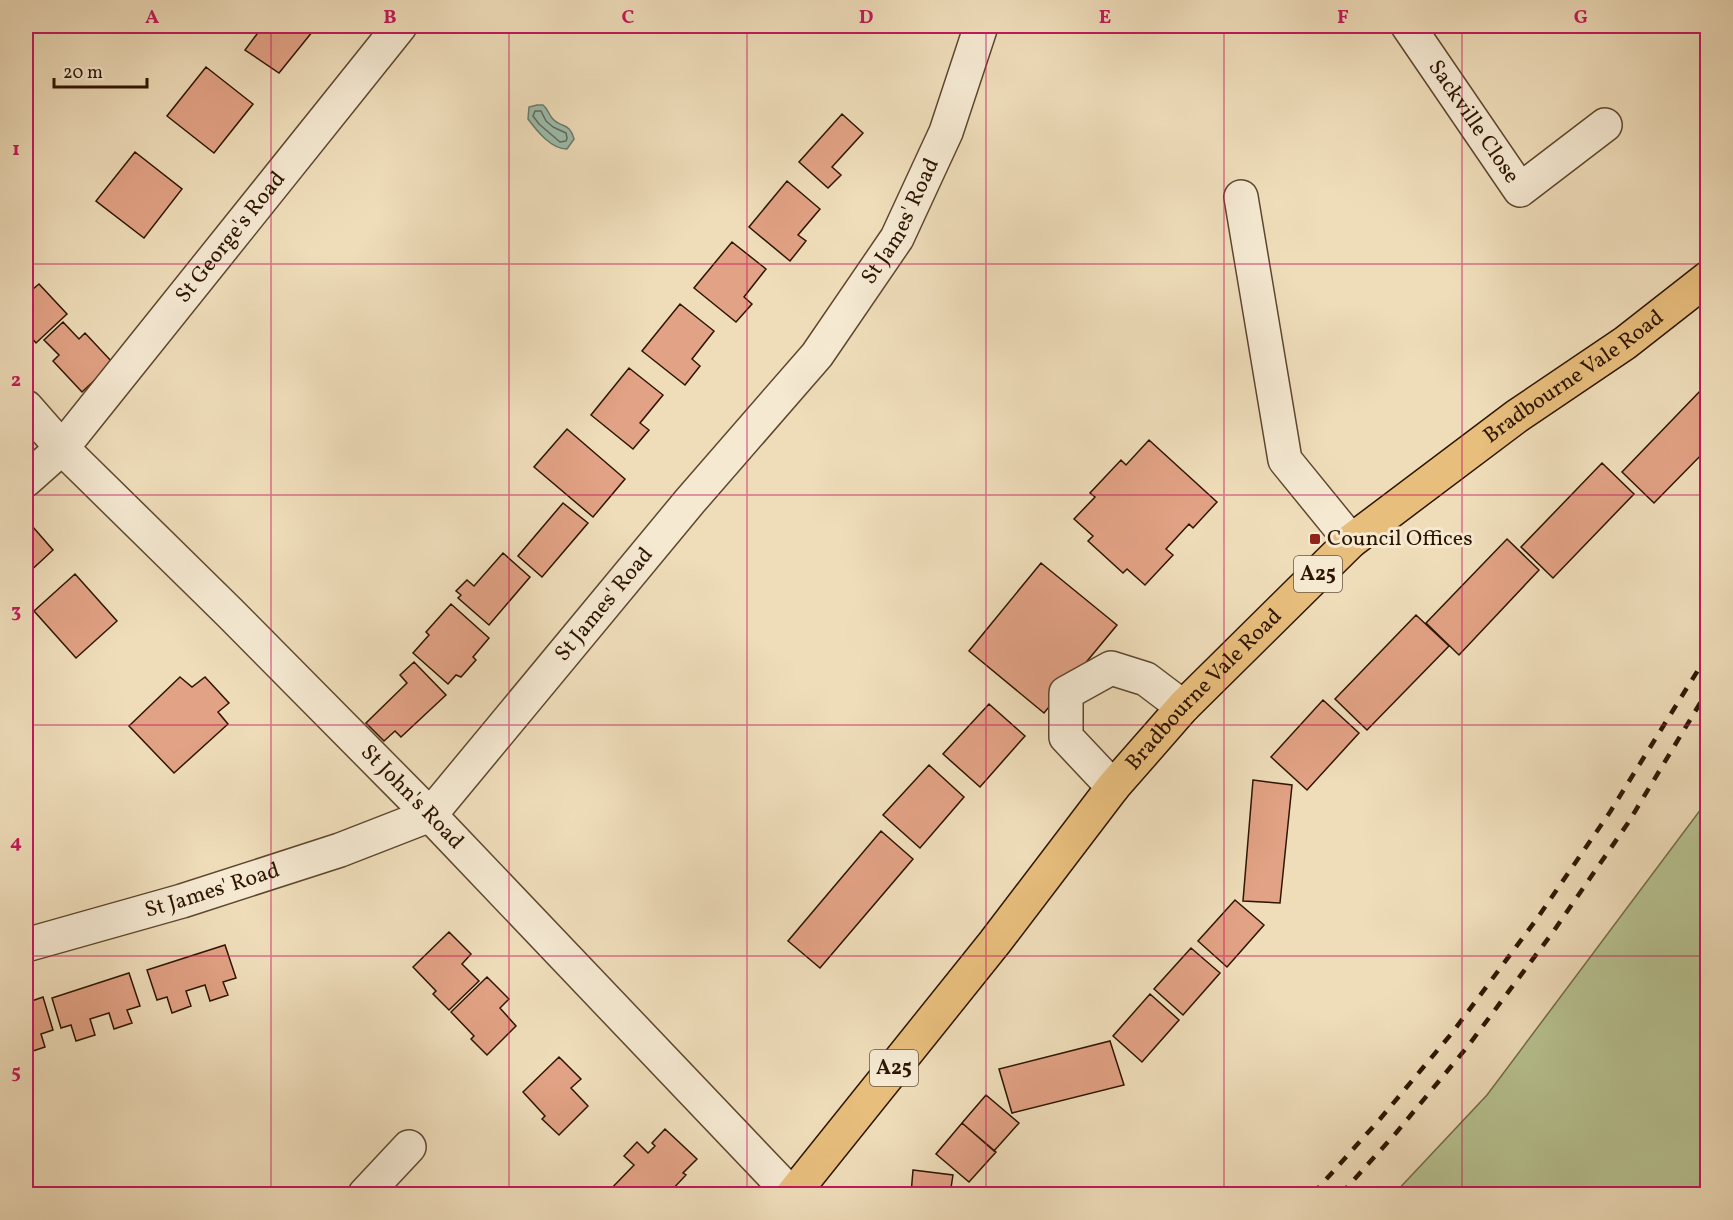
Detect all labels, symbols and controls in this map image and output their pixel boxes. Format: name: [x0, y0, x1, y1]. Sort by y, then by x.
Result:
text: A: [145, 4, 159, 32]
text: B: [383, 4, 397, 32]
text: C: [622, 4, 635, 32]
text: D: [859, 4, 873, 32]
text: E: [1099, 4, 1111, 32]
text: F: [1337, 4, 1349, 32]
text: G: [1574, 4, 1588, 32]
scale bar: [54, 51, 147, 89]
street label: Sackville Close: [1420, 54, 1527, 190]
text: 20 m: [63, 61, 103, 86]
text: 1: [12, 136, 20, 164]
street label: St James' Road: [854, 153, 947, 291]
street label: St George's Road: [168, 165, 293, 310]
street label: Bradbourne Vale Road: [1477, 303, 1671, 451]
text: 2: [11, 367, 21, 395]
place label: Council Offices: [1327, 524, 1473, 555]
marker: Council Offices: [1308, 532, 1322, 546]
street label: St James' Road: [548, 541, 661, 668]
road number: A25: [1294, 556, 1342, 592]
text: 3: [11, 598, 21, 626]
street label: Bradbourne Vale Road: [1119, 602, 1289, 778]
street label: St John's Road: [353, 738, 471, 857]
text: 4: [10, 829, 22, 857]
street label: St James' Road: [141, 855, 284, 926]
road number: A25: [870, 1050, 918, 1086]
text: 5: [11, 1059, 21, 1087]

